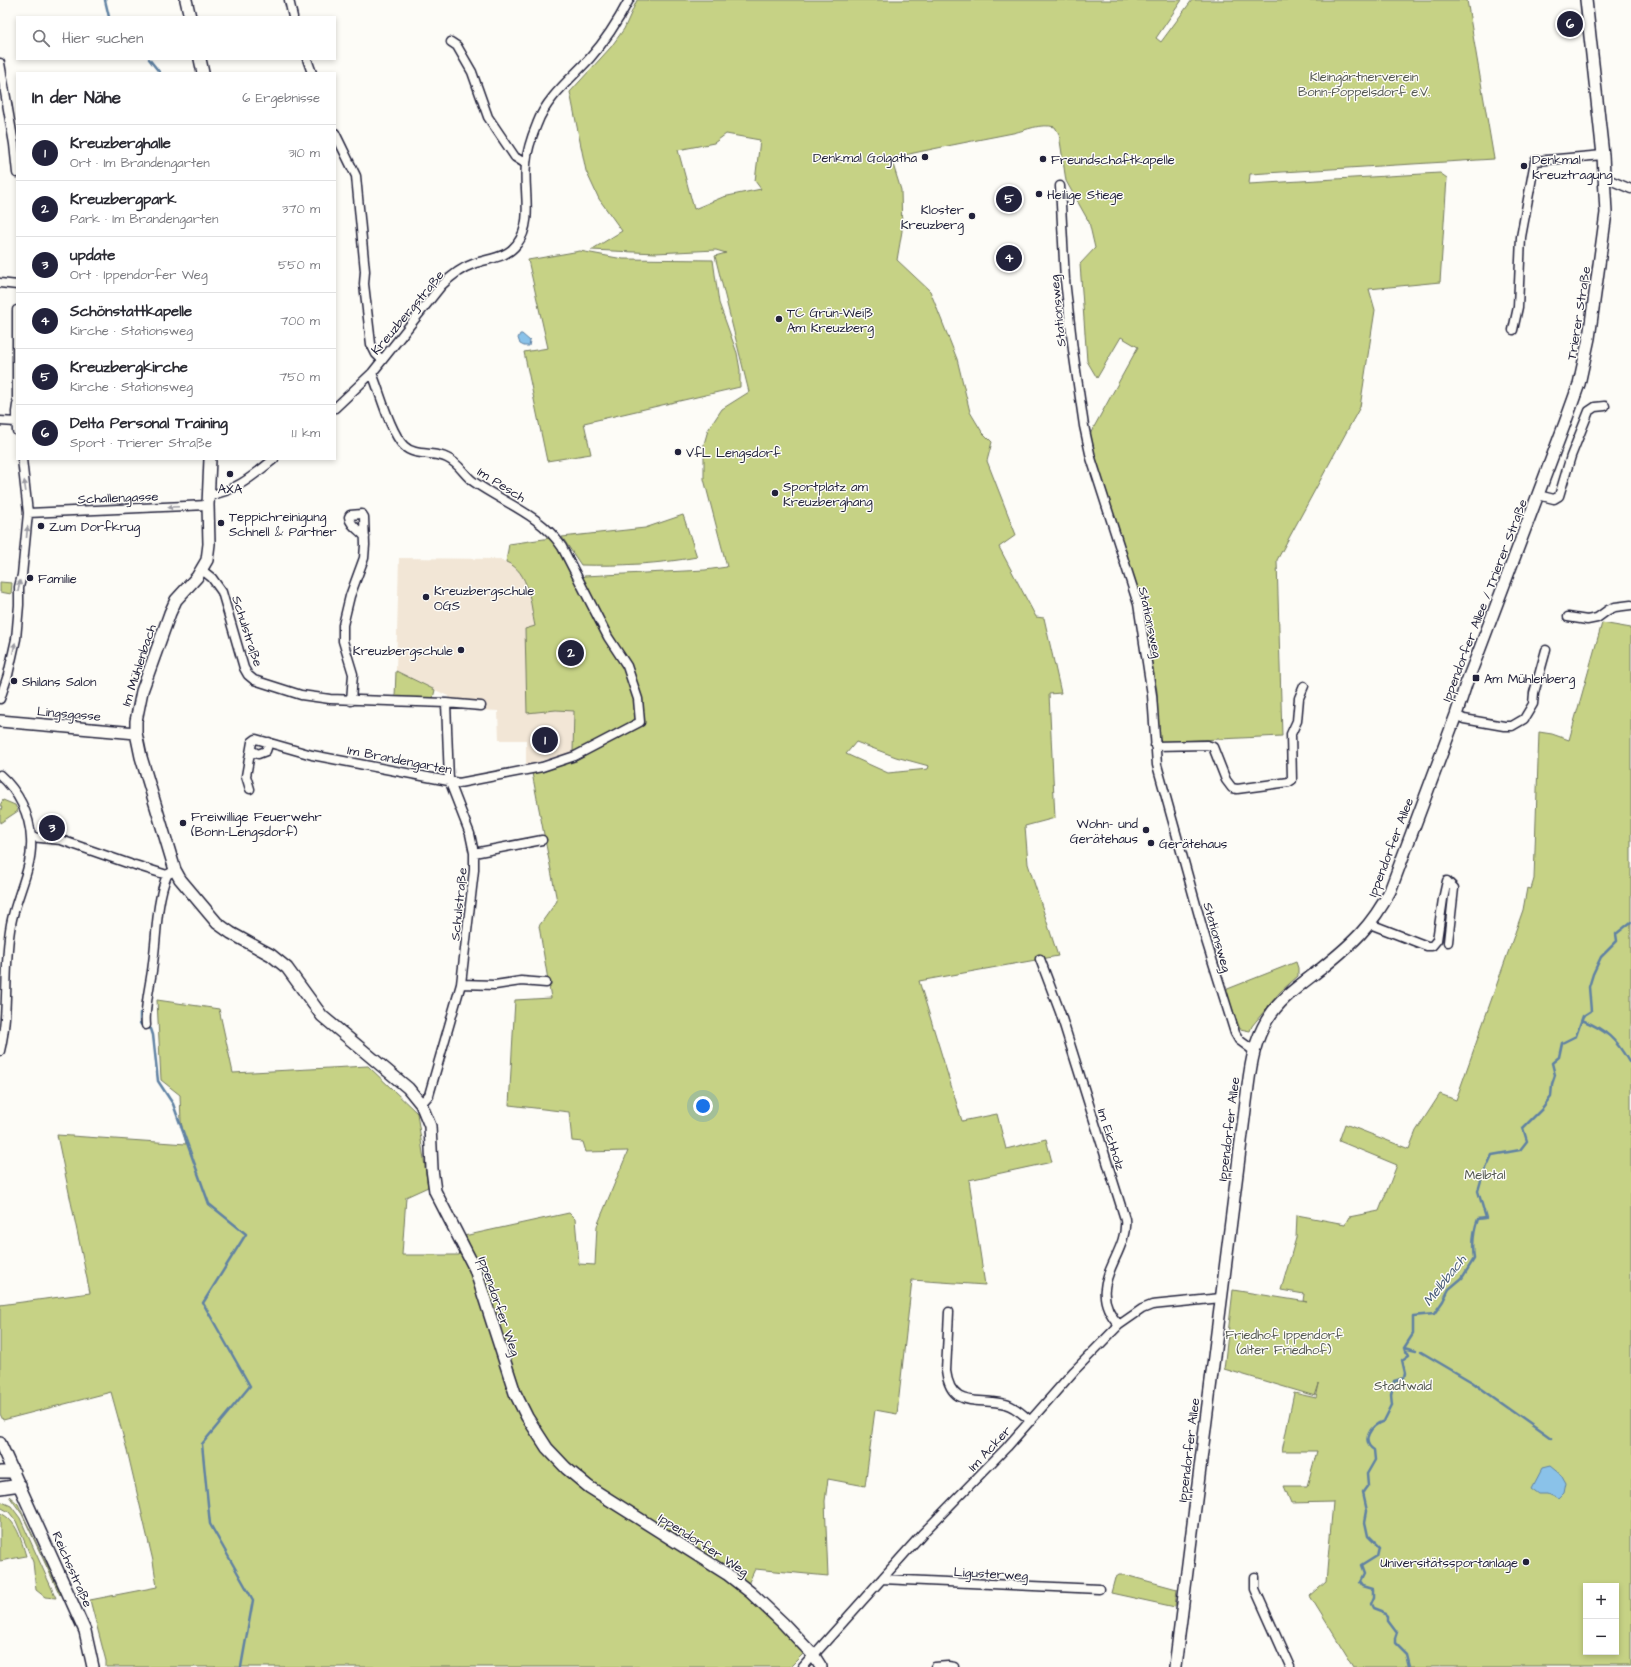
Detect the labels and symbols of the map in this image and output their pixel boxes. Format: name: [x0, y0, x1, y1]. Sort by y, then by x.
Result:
pin: 6: [1557, 9, 1583, 39]
park label: Kleingärtnerverein Bonn-Poppelsdorf e.V.: [1298, 68, 1430, 101]
place label: Denkmal Golgatha: [813, 149, 917, 168]
place label: Freundschaftkapelle: [1051, 151, 1175, 169]
place label: Denkmal Kreuztragung: [1532, 151, 1613, 185]
marker: Denkmal Golgatha: [920, 152, 930, 162]
marker: Freundschaftkapelle: [1038, 154, 1048, 164]
marker: Denkmal Kreuztragung: [1519, 161, 1529, 171]
pin: 5: [996, 184, 1022, 214]
place label: Heilige Stiege: [1047, 186, 1123, 205]
marker: Heilige Stiege: [1034, 189, 1044, 199]
place label: Kloster Kreuzberg: [901, 201, 964, 235]
marker: Kloster Kreuzberg: [967, 211, 977, 221]
pin: 4: [996, 243, 1022, 273]
street label: Trierer Straße: [1563, 265, 1595, 361]
street label: Kreuzbergstraße: [367, 267, 449, 359]
street label: Stationsweg: [1045, 274, 1072, 348]
place label: TC Grün-Weiß Am Kreuzberg: [787, 304, 874, 338]
marker: TC Grün-Weiß Am Kreuzberg: [774, 314, 784, 324]
place label: VfL Lengsdorf: [686, 444, 781, 463]
marker: VfL Lengsdorf: [673, 447, 683, 457]
street label: Im Pesch: [474, 463, 530, 507]
marker: AXA: [225, 469, 235, 479]
place label: Sportplatz am Kreuzberghang: [783, 478, 873, 512]
one-way arrow: [22, 480, 28, 492]
place label: AXA: [218, 480, 243, 498]
street label: Schallengasse: [77, 488, 159, 509]
marker: Sportplatz am Kreuzberghang: [770, 488, 780, 498]
street label: Ippendorfer Allee / Trierer Straße: [1438, 496, 1532, 704]
one-way arrow: [166, 504, 179, 510]
place label: Teppichreinigung Schnell & Partner: [229, 508, 337, 541]
place label: Zum Dorfkrug: [49, 518, 141, 537]
marker: Teppichreinigung Schnell & Partner: [216, 518, 226, 528]
marker: Zum Dorfkrug: [36, 521, 46, 531]
one-way arrow: [23, 526, 30, 538]
place label: Familie: [38, 570, 77, 588]
marker: Familie: [25, 573, 35, 583]
one-way arrow: [17, 580, 23, 593]
place label: Kreuzbergschule OGS: [434, 582, 534, 615]
street label: Stationsweg: [1133, 585, 1166, 660]
marker: Kreuzbergschule OGS: [421, 592, 431, 602]
street label: Schulstraße: [227, 594, 267, 669]
street label: Im Mühlenbach: [117, 621, 161, 709]
pin: 2: [558, 638, 584, 668]
one-way arrow: [12, 642, 18, 654]
place label: Kreuzbergschule: [353, 642, 453, 661]
marker: Kreuzbergschule: [456, 645, 466, 655]
place label: Am Mühlenberg: [1484, 670, 1576, 689]
place label: Shilans Salon: [22, 673, 97, 691]
marker: Am Mühlenberg: [1471, 673, 1481, 683]
marker: Shilans Salon: [9, 676, 19, 686]
street label: Lingsgasse: [36, 702, 102, 727]
pin: 1: [532, 725, 558, 755]
street label: Im Brandengarten: [346, 741, 454, 780]
street label: Ippendorfer Allee: [1364, 795, 1418, 899]
place label: Freiwillige Feuerwehr (Bonn-Lengsdorf): [191, 808, 322, 842]
pin: 3: [39, 813, 65, 843]
place label: Wohn- und Gerätehaus: [1070, 815, 1138, 848]
marker: Freiwillige Feuerwehr (Bonn-Lengsdorf): [178, 818, 188, 828]
marker: Wohn- und Gerätehaus: [1141, 825, 1151, 835]
place label: Gerätehaus: [1159, 835, 1228, 853]
marker: Gerätehaus: [1146, 838, 1156, 848]
street label: Schulstraße: [446, 867, 472, 942]
street label: Stationsweg: [1197, 900, 1236, 975]
street label: Ippendorfer Allee: [1214, 1076, 1244, 1182]
your location: [693, 1096, 713, 1116]
street label: Im Eichholz: [1093, 1106, 1130, 1173]
park label: Melbtal: [1464, 1166, 1506, 1184]
water label: Melbbach: [1418, 1250, 1472, 1310]
street label: Ippendorfer Weg: [473, 1254, 525, 1359]
park label: Friedhof Ippendorf (alter Friedhof): [1225, 1326, 1343, 1359]
park label: Stadtwald: [1374, 1377, 1432, 1395]
street label: Ippendorfer Allee: [1174, 1397, 1204, 1503]
street label: Im Acker: [964, 1422, 1015, 1475]
street label: Ippendorfer Weg: [654, 1509, 752, 1582]
street label: Reichsstraße: [47, 1529, 97, 1610]
place label: Universitätssportanlage: [1380, 1554, 1518, 1573]
marker: Universitätssportanlage: [1521, 1557, 1531, 1567]
street label: Ligusterweg: [953, 1563, 1029, 1586]

